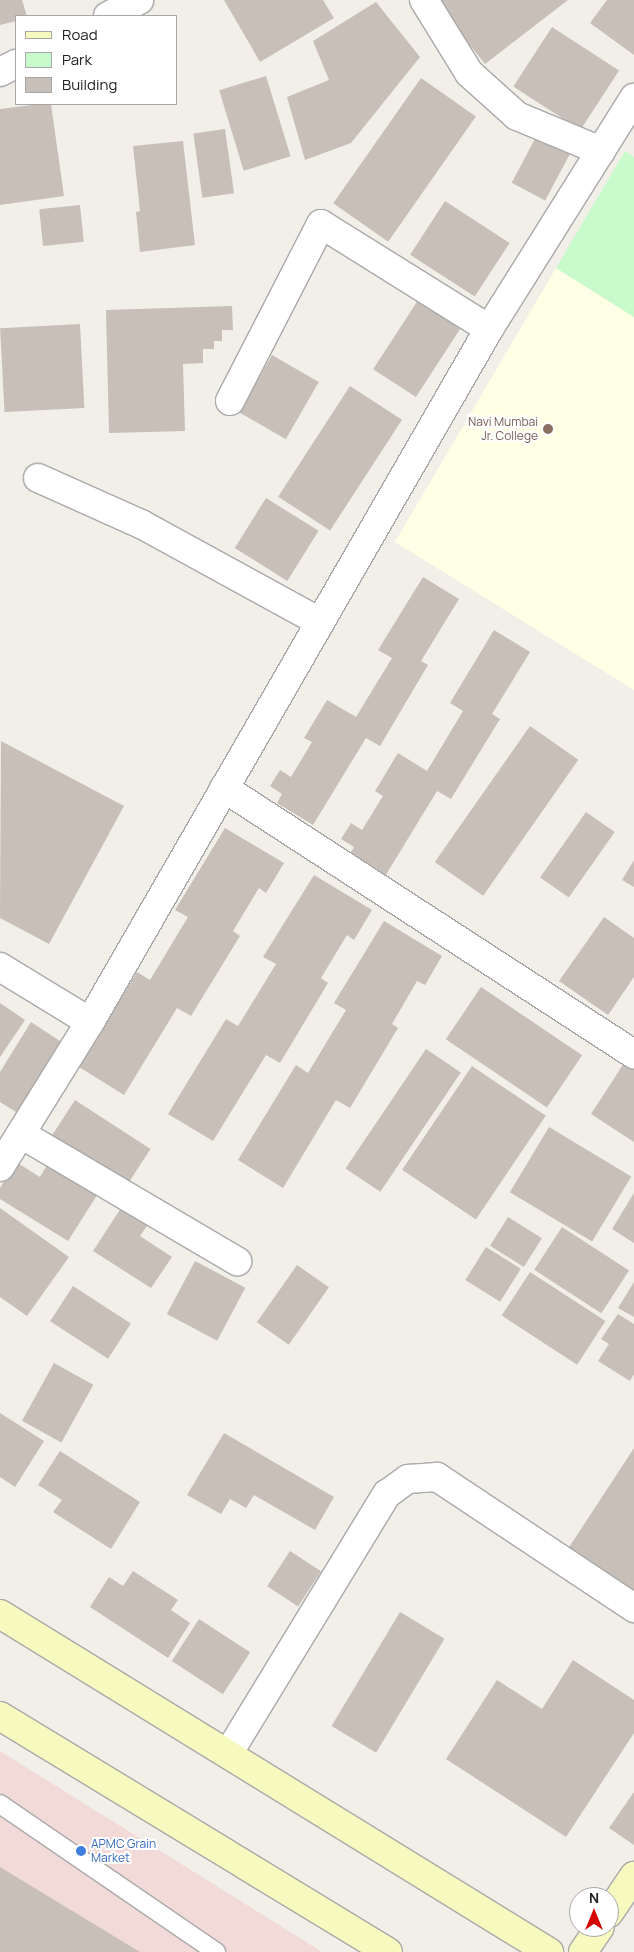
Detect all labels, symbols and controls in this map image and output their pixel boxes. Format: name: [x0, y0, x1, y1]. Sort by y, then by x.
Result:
legend: [15, 15, 178, 105]
text: Road: [62, 24, 98, 45]
text: Park: [62, 49, 92, 70]
text: Building: [62, 74, 117, 95]
place label: Navi Mumbai Jr. College: [468, 415, 538, 443]
marker: Navi Mumbai Jr. College: [542, 423, 554, 435]
place label: APMC Grain Market: [91, 1837, 156, 1865]
marker: APMC Grain Market: [75, 1845, 87, 1857]
north arrow: [569, 1887, 619, 1937]
text: N: [589, 1888, 599, 1907]

